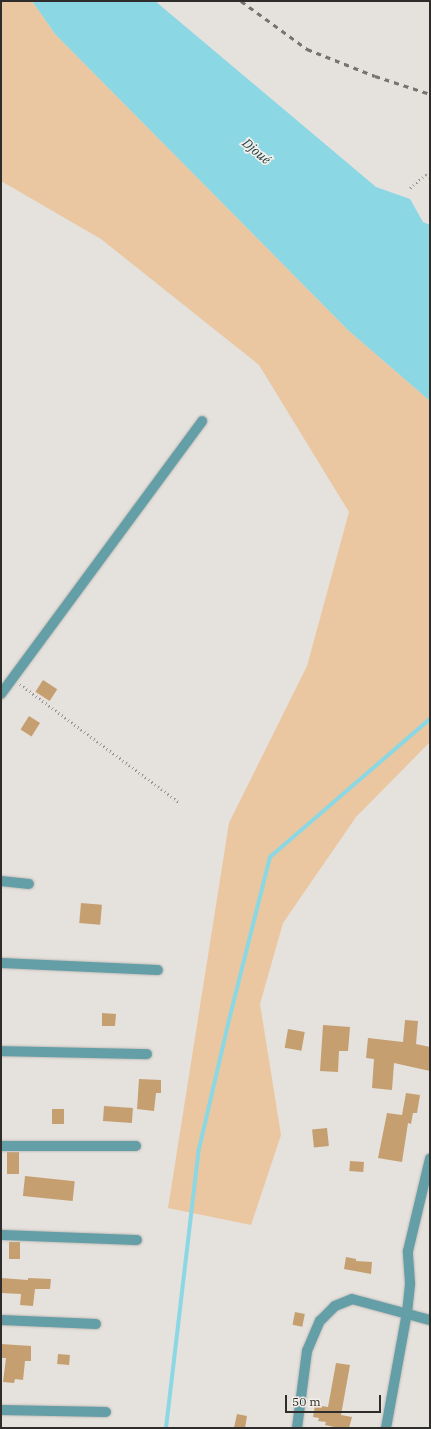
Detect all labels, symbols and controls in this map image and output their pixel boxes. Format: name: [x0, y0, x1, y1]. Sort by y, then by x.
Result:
water label: Djoué: [239, 136, 273, 168]
scale bar: [287, 1387, 383, 1413]
text: 50 m: [292, 1394, 321, 1409]

